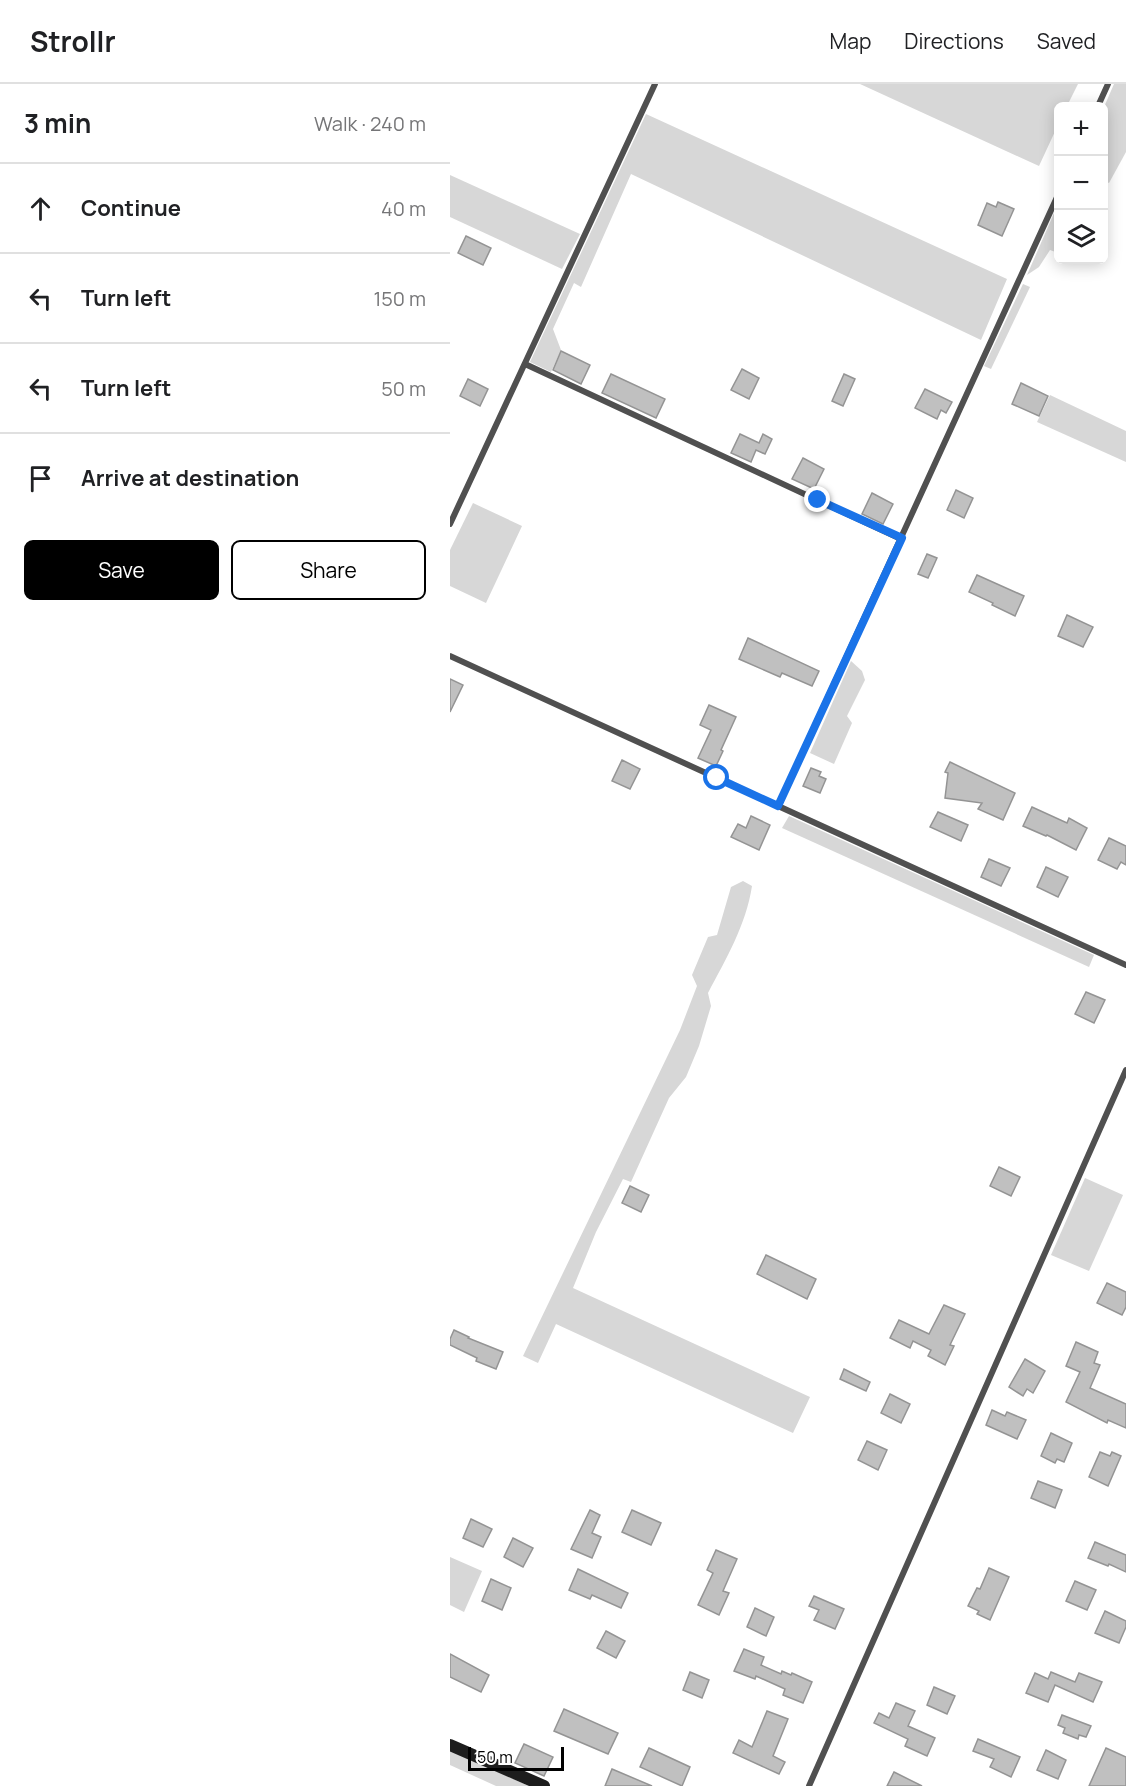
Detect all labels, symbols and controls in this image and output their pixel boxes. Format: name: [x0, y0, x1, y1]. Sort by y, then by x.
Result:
text: Strollr: [30, 22, 116, 60]
text: Map: [830, 27, 871, 55]
text: Directions: [904, 27, 1004, 55]
text: Saved: [1037, 27, 1096, 55]
map controls: [1054, 102, 1108, 264]
button: +: [1054, 102, 1108, 156]
text: 3 min: [24, 105, 91, 141]
text: Walk · 240 m: [314, 110, 426, 137]
button: −: [1054, 156, 1108, 210]
icon: ahead: [24, 192, 57, 225]
text: Continue: [81, 193, 181, 223]
text: 40 m: [381, 195, 426, 222]
button: layers: [1054, 210, 1108, 264]
icon: left: [24, 282, 57, 315]
text: Turn left: [81, 283, 171, 313]
text: 150 m: [373, 285, 426, 312]
icon: left: [24, 372, 57, 405]
text: Turn left: [81, 373, 171, 403]
text: 50 m: [381, 375, 426, 402]
icon: arrive: [24, 462, 57, 495]
text: Arrive at destination: [81, 463, 299, 493]
route end: [804, 486, 830, 512]
button: Save: [24, 540, 219, 600]
button: Share: [231, 540, 426, 600]
route start: [703, 764, 729, 790]
scale bar: [468, 1744, 564, 1772]
text: 50 m: [477, 1746, 513, 1768]

